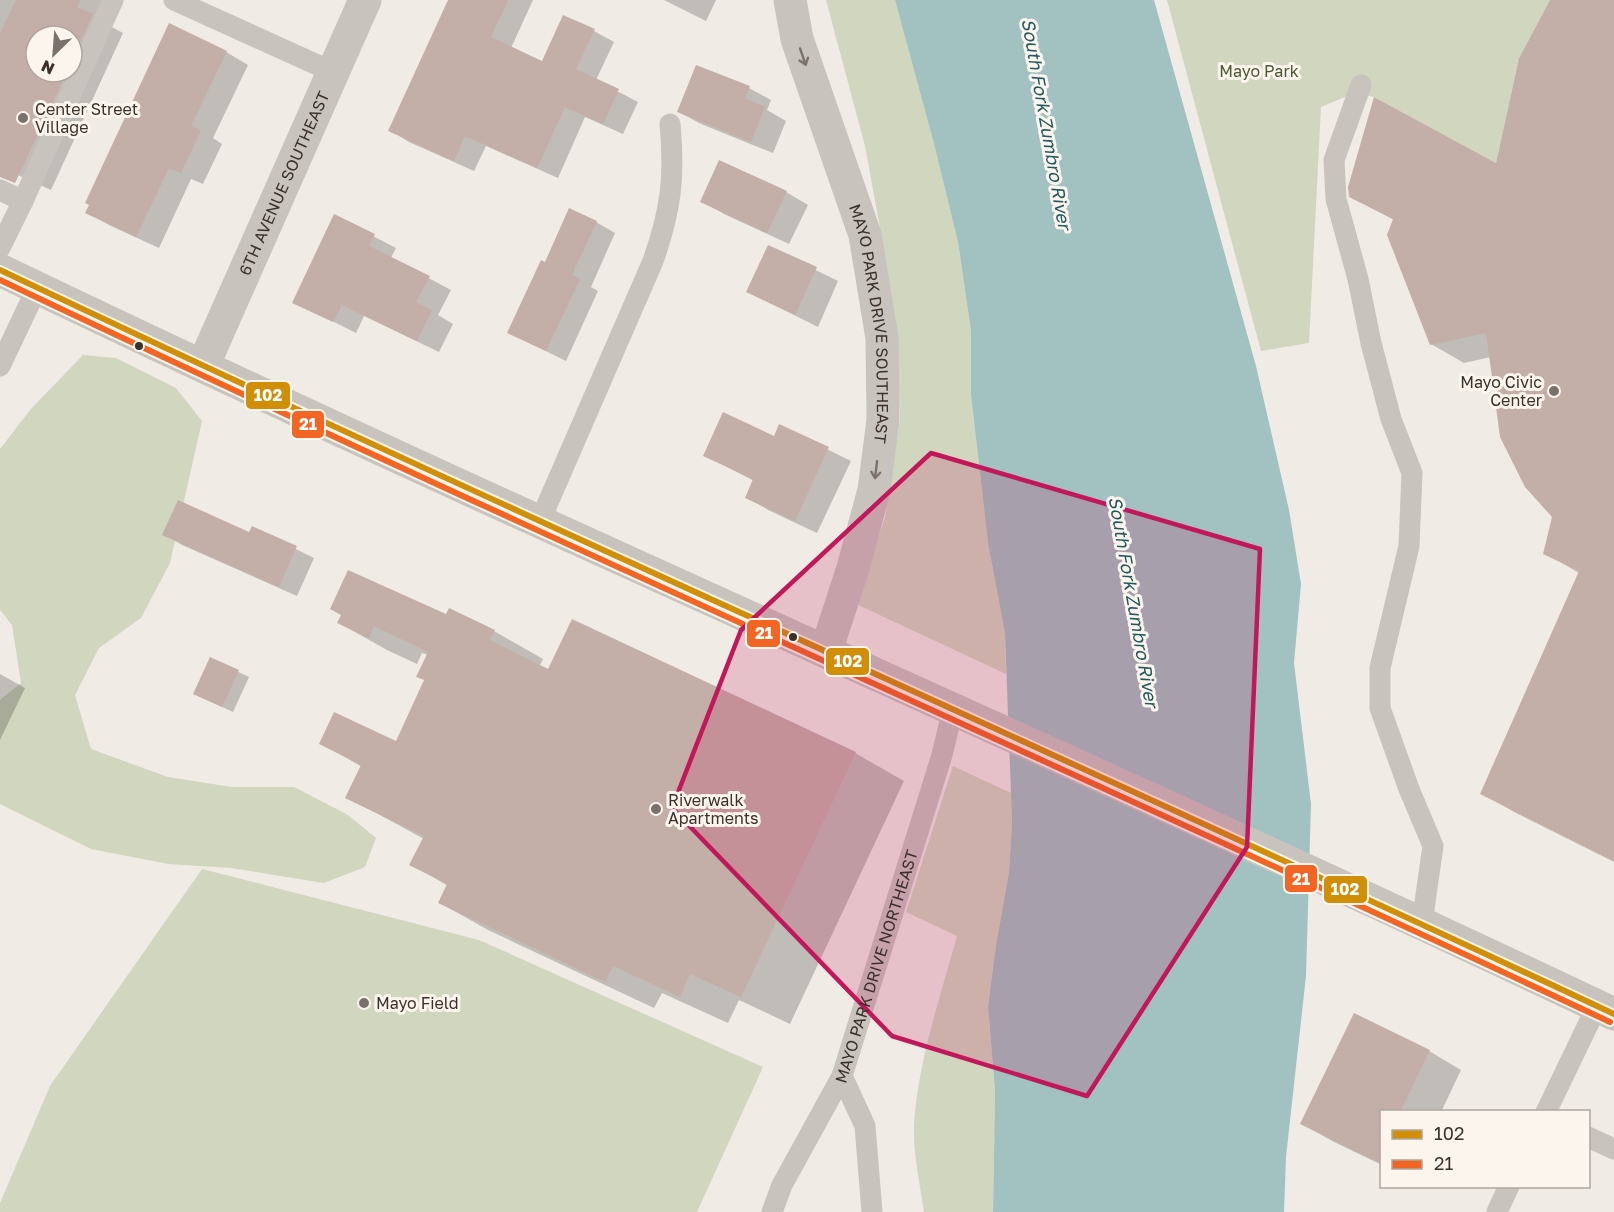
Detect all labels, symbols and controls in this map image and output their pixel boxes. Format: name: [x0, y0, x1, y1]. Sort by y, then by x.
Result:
water label: South Fork Zumbro River: [1018, 17, 1077, 234]
north arrow: [24, 24, 84, 84]
one-way arrow: [799, 47, 810, 66]
text: N: [38, 56, 57, 79]
park label: Mayo Park: [1219, 61, 1299, 81]
street label: 6TH AVENUE SOUTHEAST: [234, 88, 333, 278]
place label: Center Street Village: [35, 99, 138, 137]
marker: Center Street Village: [16, 111, 30, 125]
street label: MAYO PARK DRIVE SOUTHEAST: [845, 201, 893, 445]
unlabelled marker: [133, 340, 145, 352]
place label: Mayo Civic Center: [1460, 372, 1542, 410]
line badge: 102: [245, 381, 291, 410]
marker: Mayo Civic Center: [1547, 384, 1561, 398]
text: 102: [254, 385, 282, 405]
line badge: 21: [291, 410, 325, 439]
text: 21: [299, 414, 317, 434]
one-way arrow: [871, 460, 882, 480]
water label: South Fork Zumbro River: [1105, 495, 1164, 712]
line badge: 21: [746, 619, 781, 648]
text: 21: [755, 623, 773, 643]
unlabelled marker: [787, 631, 799, 643]
line badge: 102: [825, 647, 870, 676]
text: 102: [834, 651, 862, 671]
place label: Riverwalk Apartments: [668, 790, 759, 828]
marker: Riverwalk Apartments: [649, 802, 663, 816]
street label: MAYO PARK DRIVE NORTHEAST: [830, 847, 922, 1085]
line badge: 21: [1284, 864, 1318, 893]
text: 21: [1292, 869, 1310, 889]
line badge: 102: [1323, 875, 1368, 904]
text: 102: [1331, 879, 1359, 899]
place label: Mayo Field: [376, 993, 459, 1013]
marker: Mayo Field: [357, 996, 371, 1010]
legend: [1380, 1110, 1590, 1188]
text: 102: [1434, 1122, 1464, 1144]
text: 21: [1434, 1152, 1453, 1174]

